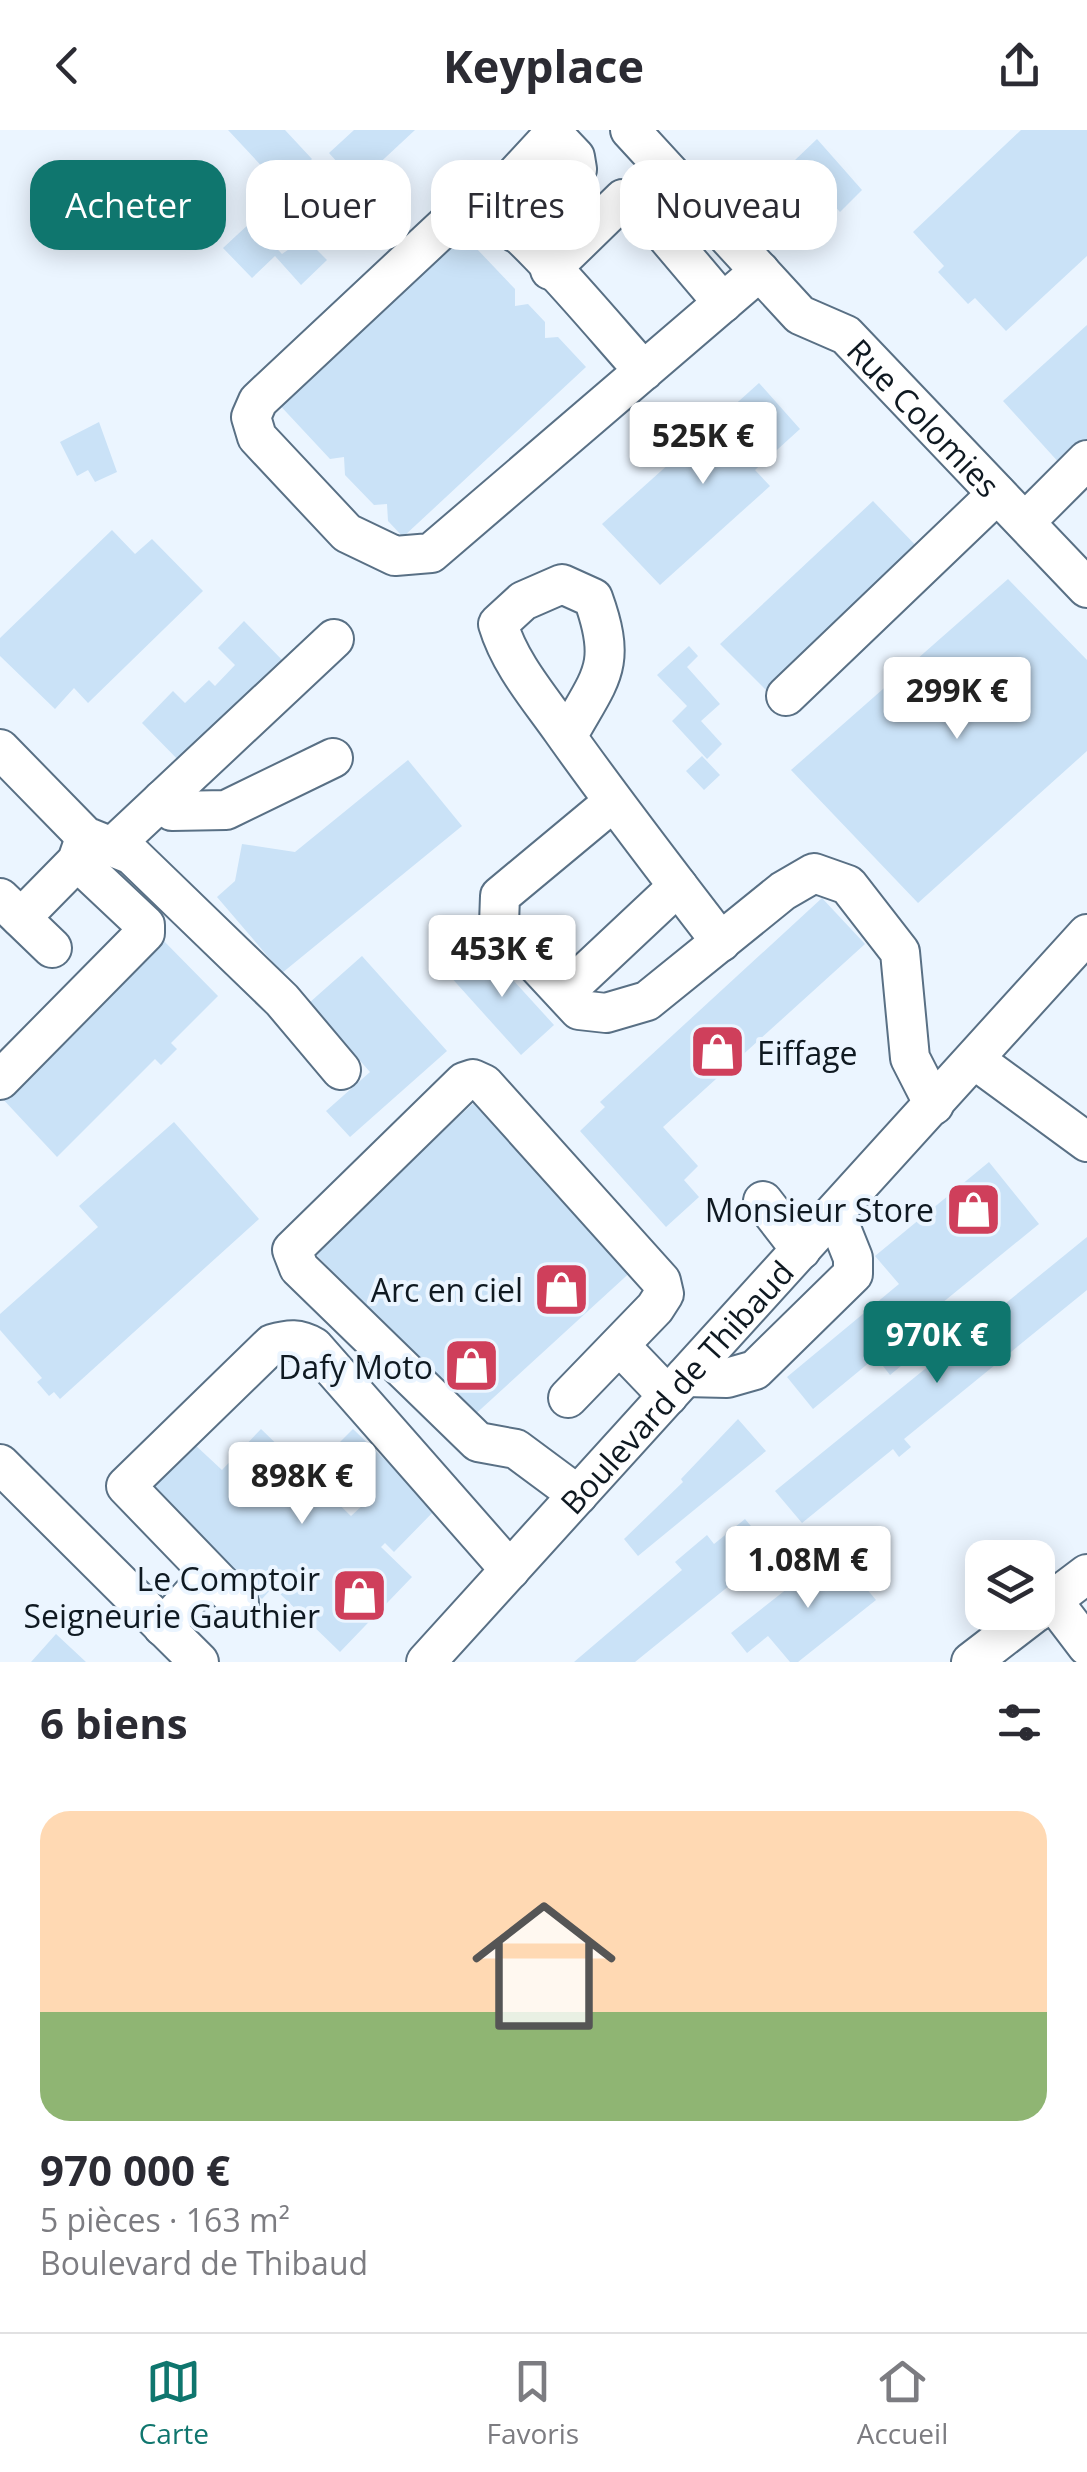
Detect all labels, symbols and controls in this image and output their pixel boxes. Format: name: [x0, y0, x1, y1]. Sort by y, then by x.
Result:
text: Keyplace: [443, 35, 644, 96]
icon: back: [40, 38, 95, 93]
icon: share: [992, 38, 1047, 93]
chip: Acheter: [30, 160, 226, 250]
chip: Louer: [246, 160, 411, 250]
chip: Filtres: [431, 160, 600, 250]
chip: Nouveau: [620, 160, 837, 250]
street label: Rue Colomies: [839, 329, 1010, 506]
pin: 525K €: [622, 402, 784, 487]
text: 525K €: [652, 413, 754, 456]
pin: 299K €: [876, 657, 1038, 742]
text: 299K €: [906, 668, 1008, 711]
pin: 453K €: [421, 915, 583, 1000]
text: 453K €: [451, 926, 553, 969]
shop icon: Eiffage: [688, 1022, 748, 1082]
place label: Eiffage: [757, 1031, 858, 1074]
shop icon: Monsieur Store: [943, 1179, 1003, 1239]
place label: Monsieur Store: [705, 1188, 934, 1231]
street label: Boulevard de Thibaud: [550, 1251, 802, 1522]
shop icon: Arc en ciel: [532, 1259, 592, 1319]
place label: Arc en ciel: [371, 1268, 523, 1311]
pin: 970K €: [856, 1301, 1018, 1386]
text: 970K €: [886, 1312, 988, 1355]
shop icon: Dafy Moto: [442, 1336, 502, 1396]
place label: Dafy Moto: [278, 1345, 433, 1388]
pin: 898K €: [221, 1442, 383, 1527]
text: 898K €: [251, 1453, 353, 1496]
pin: 1.08M €: [716, 1526, 900, 1611]
text: 1.08M €: [748, 1537, 868, 1580]
map controls: [965, 1540, 1055, 1630]
button: layers: [965, 1540, 1055, 1630]
place label: Le Comptoir Seigneurie Gauthier: [24, 1557, 320, 1637]
shop icon: Le Comptoir Seigneurie Gauthier: [329, 1566, 389, 1626]
text: 6 biens: [40, 1694, 188, 1751]
icon: filters: [992, 1695, 1047, 1750]
icon: home: [454, 1876, 634, 2056]
text: 970 000 €: [40, 2141, 230, 2198]
text: 5 pièces · 163 m²: [40, 2198, 290, 2241]
text: Boulevard de Thibaud: [40, 2241, 368, 2284]
tab: Carte: [139, 2354, 209, 2452]
tab: Favoris: [487, 2354, 579, 2452]
tab: Accueil: [857, 2354, 948, 2452]

